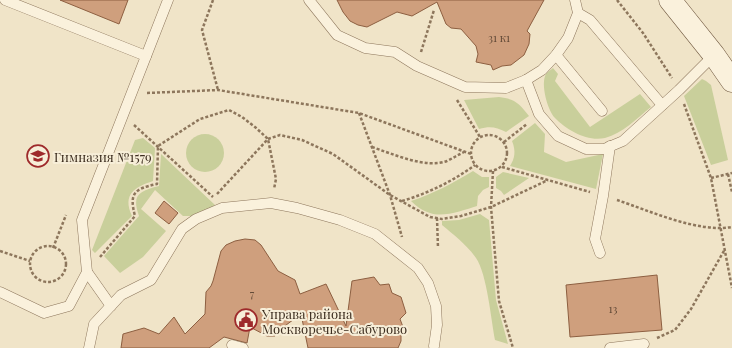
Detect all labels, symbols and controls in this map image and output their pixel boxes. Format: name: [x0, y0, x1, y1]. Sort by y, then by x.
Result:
house number: 31 к1: [488, 30, 510, 45]
school or university icon: Гимназия №1579: [25, 143, 51, 169]
place label: Гимназия №1579: [54, 148, 152, 165]
house number: 7: [250, 286, 255, 301]
house number: 13: [609, 301, 617, 316]
place label: Управа района Москворечье-Сабурово: [261, 305, 407, 337]
public building icon: Управа района Москворечье-Сабурово: [233, 307, 259, 333]

